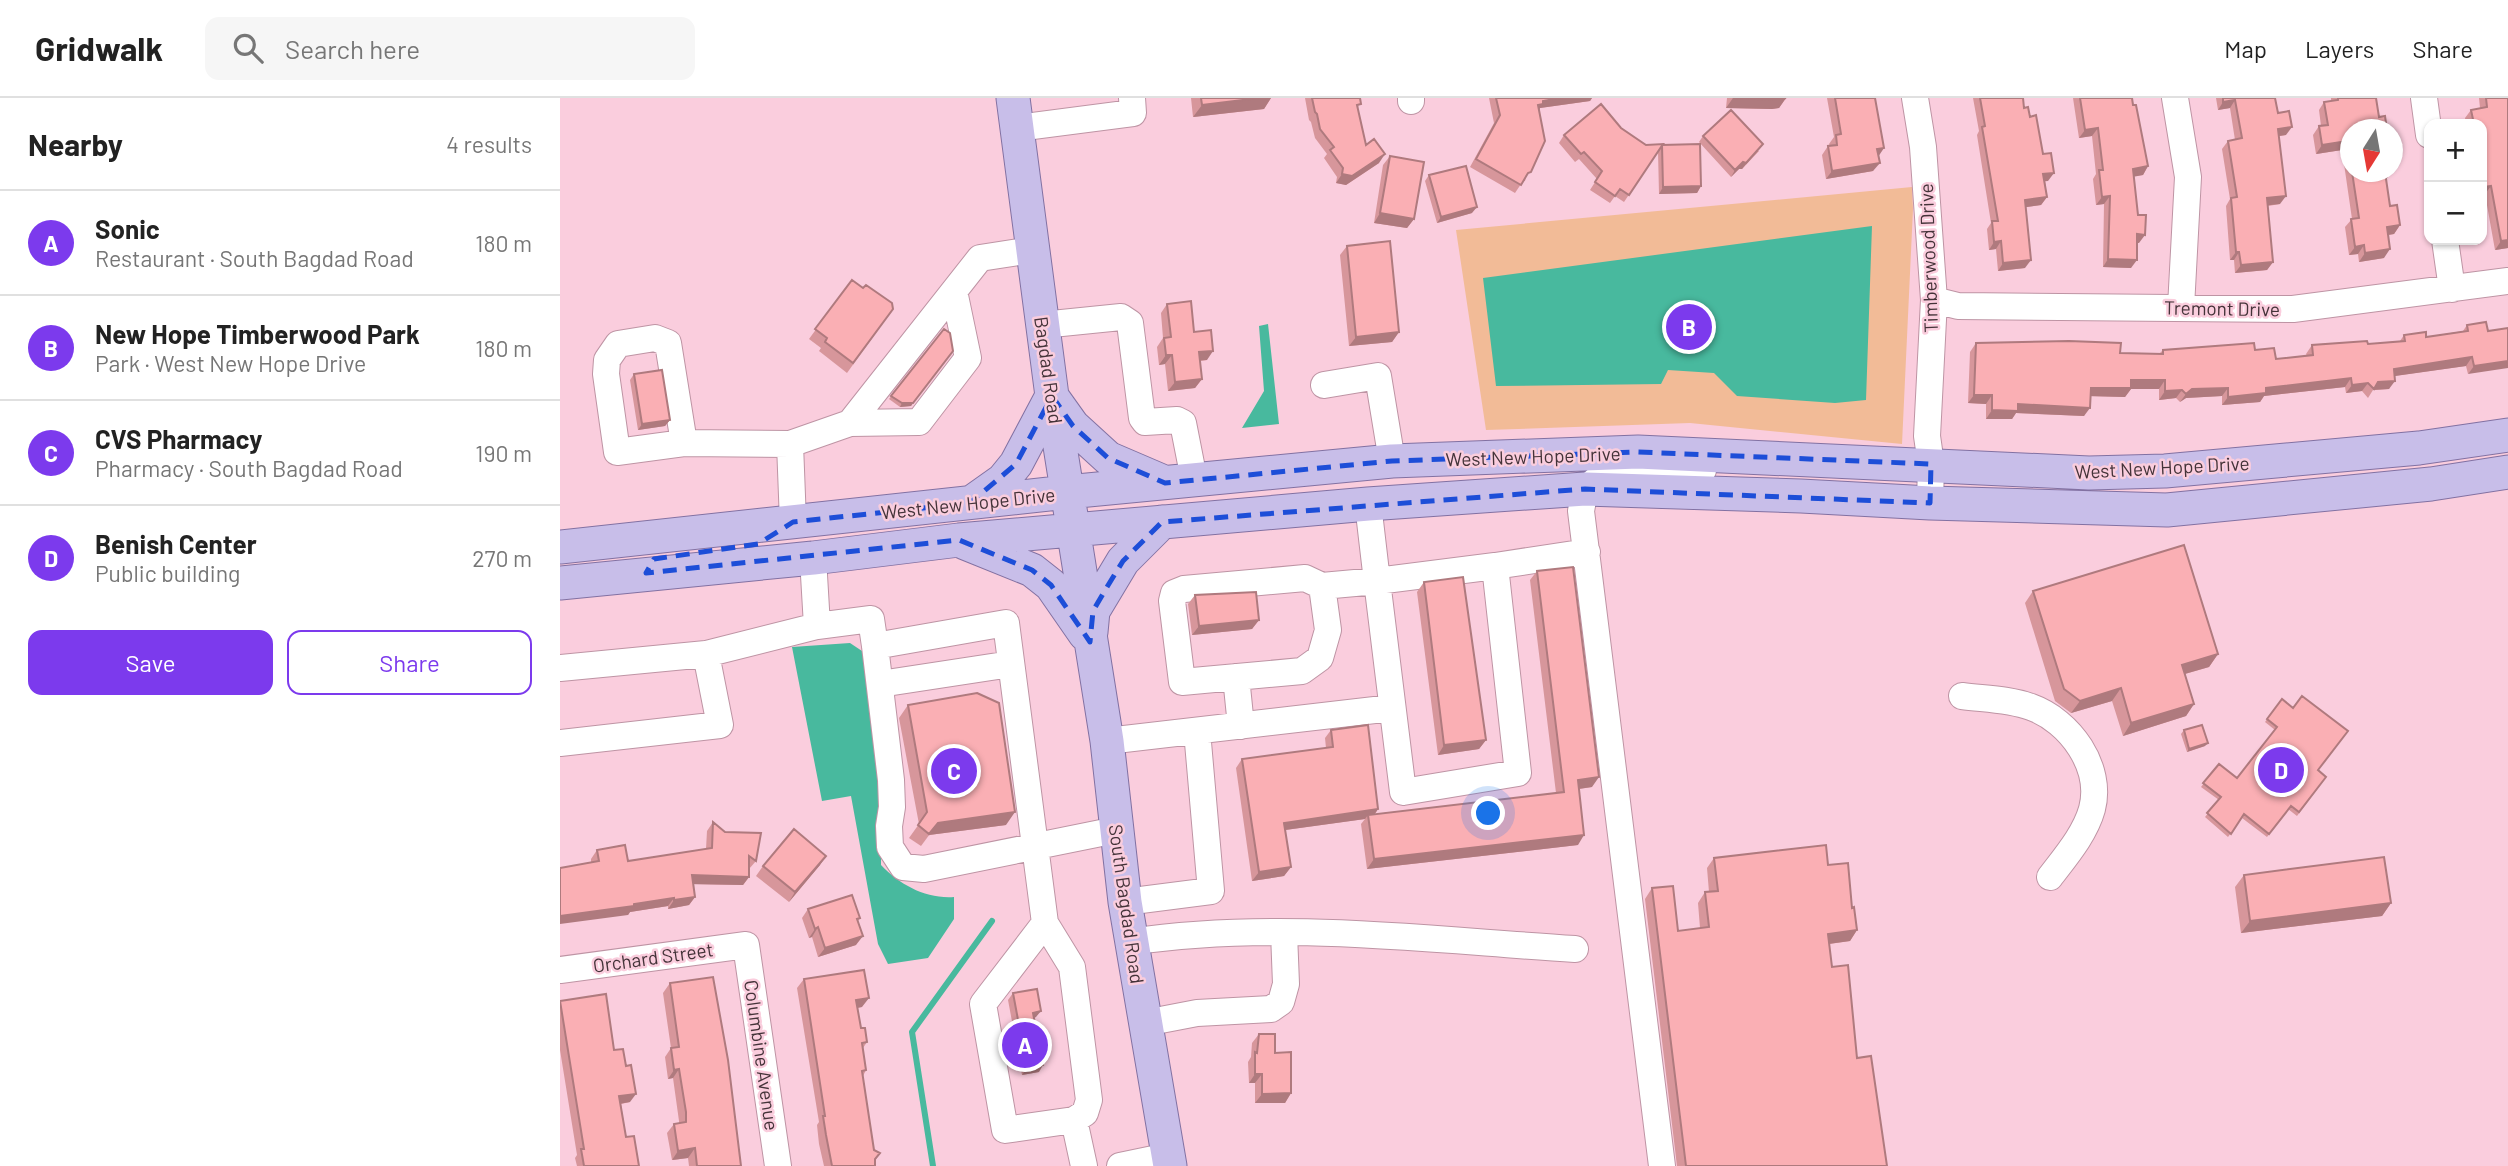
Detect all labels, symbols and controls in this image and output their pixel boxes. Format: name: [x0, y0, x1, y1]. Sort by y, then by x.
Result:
search box: [205, 17, 695, 80]
text: Gridwalk: [35, 28, 163, 68]
icon: search: [229, 29, 267, 67]
text: Search here: [285, 33, 420, 64]
text: Map: [2224, 34, 2267, 63]
text: Layers: [2305, 34, 2374, 63]
text: Share: [2412, 34, 2473, 63]
north arrow: [2340, 119, 2403, 182]
map controls: [2424, 119, 2487, 245]
button: +: [2424, 119, 2487, 182]
text: Nearby: [28, 126, 123, 162]
text: 4 results: [446, 130, 532, 158]
button: −: [2424, 182, 2487, 245]
street label: Timberwood Drive: [1914, 183, 1942, 333]
text: Sonic: [95, 213, 160, 244]
text: A: [43, 229, 59, 257]
text: 180 m: [475, 229, 532, 257]
text: Restaurant · South Bagdad Road: [95, 244, 414, 272]
street label: Tremont Drive: [2164, 295, 2280, 321]
pin: B: [1666, 301, 1712, 353]
street label: Bagdad Road: [1030, 315, 1068, 425]
text: New Hope Timberwood Park: [95, 318, 420, 349]
text: B: [44, 334, 58, 362]
text: 180 m: [475, 334, 532, 362]
text: Park · West New Hope Drive: [95, 349, 366, 377]
text: CVS Pharmacy: [95, 423, 262, 454]
text: C: [44, 439, 58, 467]
text: 190 m: [475, 439, 532, 467]
street label: West New Hope Drive: [1445, 441, 1621, 471]
street label: West New Hope Drive: [2074, 451, 2250, 483]
text: Pharmacy · South Bagdad Road: [95, 454, 403, 482]
street label: West New Hope Drive: [880, 482, 1056, 524]
text: Benish Center: [95, 528, 257, 559]
text: D: [44, 544, 58, 572]
text: 270 m: [472, 544, 532, 572]
text: Public building: [95, 559, 240, 587]
button: Save: [28, 630, 273, 695]
button: Share: [287, 630, 532, 695]
pin: D: [2258, 744, 2304, 796]
pin: C: [931, 745, 977, 797]
your location: [1471, 796, 1505, 830]
street label: South Bagdad Road: [1104, 823, 1150, 985]
street label: Orchard Street: [591, 937, 715, 977]
street label: Columbine Avenue: [740, 978, 784, 1132]
pin: A: [1002, 1019, 1048, 1071]

